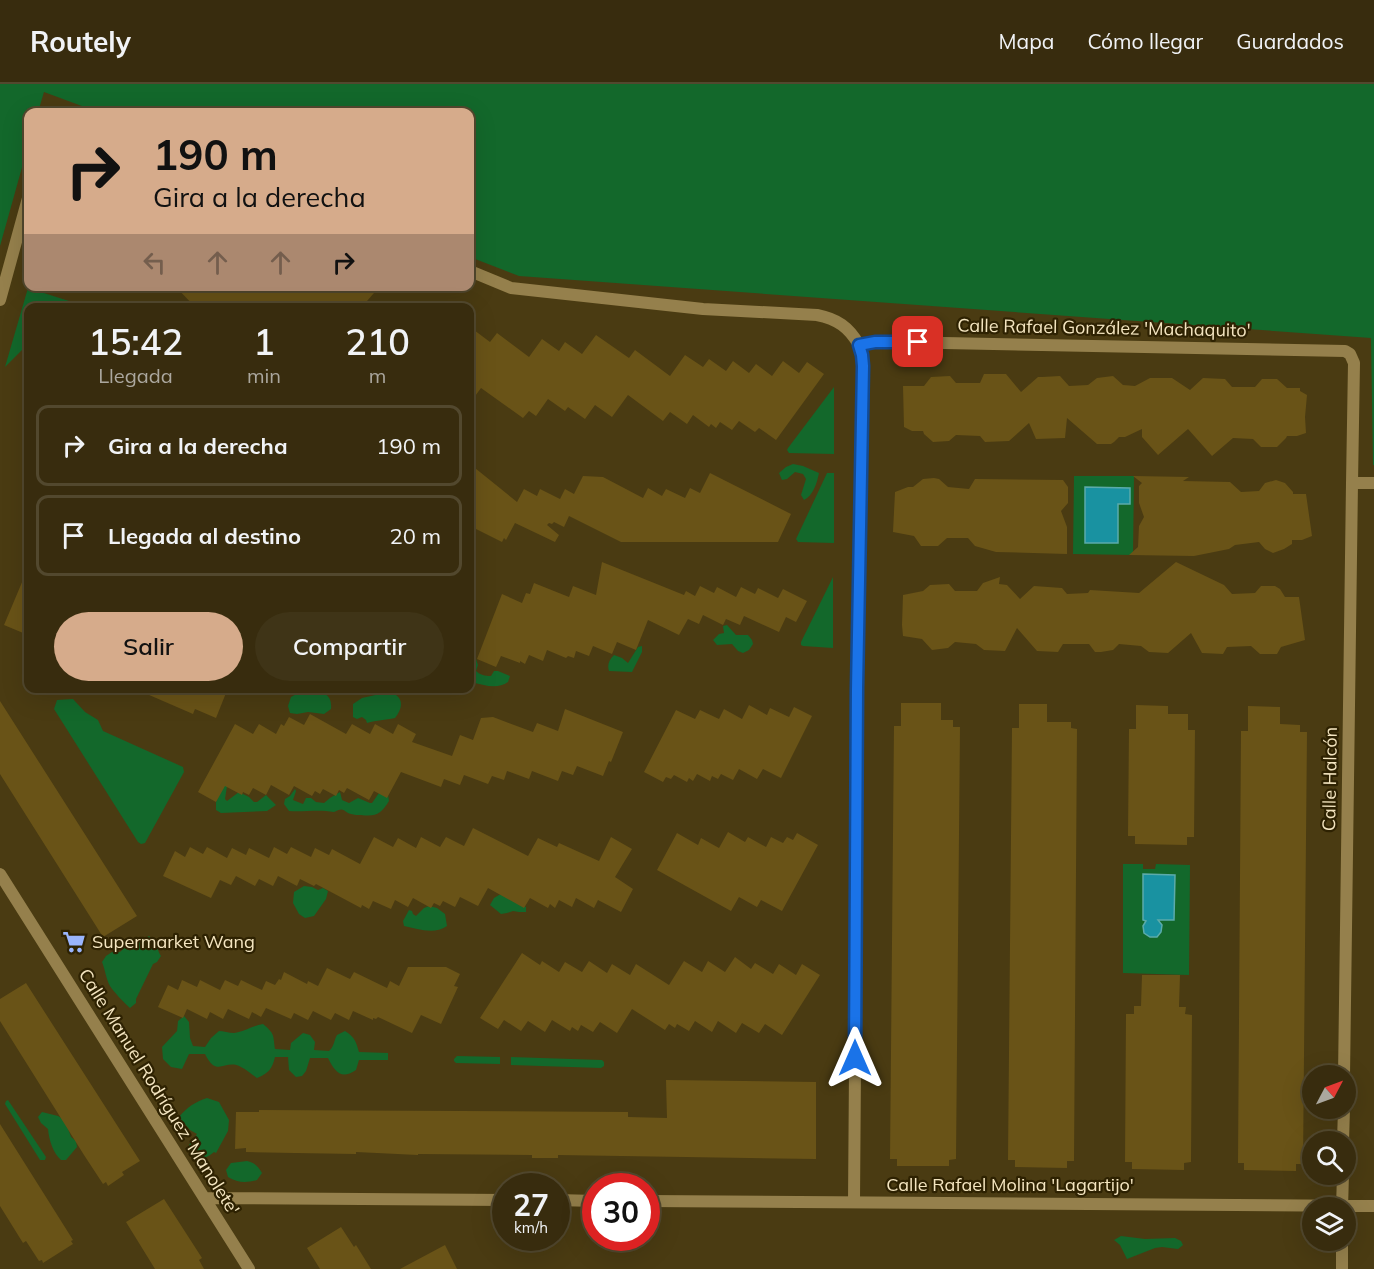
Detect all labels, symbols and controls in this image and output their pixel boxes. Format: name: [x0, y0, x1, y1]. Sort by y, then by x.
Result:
text: Routely: [30, 24, 131, 59]
text: Mapa: [999, 28, 1054, 54]
text: Cómo llegar: [1087, 28, 1203, 54]
text: Guardados: [1236, 28, 1344, 54]
text: 190 m: [153, 128, 278, 181]
icon: right: [54, 132, 132, 210]
text: Gira a la derecha: [153, 180, 366, 214]
icon: left: [138, 246, 171, 279]
icon: ahead: [201, 246, 234, 279]
icon: ahead: [264, 246, 297, 279]
icon: right: [327, 246, 360, 279]
street label: Calle Rafael González 'Machaquito': [957, 313, 1251, 342]
pin: [892, 316, 943, 367]
text: 15:42: [88, 319, 183, 364]
text: 1: [253, 319, 275, 364]
text: 210: [345, 319, 410, 364]
icon: arrive: [901, 325, 934, 358]
text: Llegada: [98, 363, 173, 388]
text: min: [247, 363, 281, 388]
text: m: [369, 363, 386, 388]
icon: right: [57, 429, 90, 462]
text: Gira a la derecha: [108, 432, 288, 460]
text: 190 m: [376, 432, 441, 460]
icon: arrive: [57, 519, 90, 552]
text: Llegada al destino: [108, 522, 301, 550]
text: 20 m: [390, 522, 441, 550]
button: Salir: [54, 612, 243, 681]
button: Compartir: [255, 612, 444, 681]
street label: Calle Halcón: [1317, 727, 1342, 831]
supermarket icon: Supermarket Wang: [61, 929, 87, 955]
place label: Supermarket Wang: [92, 930, 255, 953]
street label: Calle Manuel Rodríguez 'Manolete': [74, 964, 245, 1219]
position arrow: [823, 1026, 887, 1090]
north arrow: [1302, 1065, 1356, 1119]
map controls: [1302, 1065, 1356, 1251]
button: search: [1302, 1131, 1356, 1185]
speed limit sign: 30: [582, 1173, 660, 1251]
street label: Calle Rafael Molina 'Lagartijo': [886, 1173, 1134, 1196]
text: 27: [513, 1186, 549, 1224]
button: layers: [1302, 1197, 1356, 1251]
text: km/h: [514, 1218, 548, 1237]

